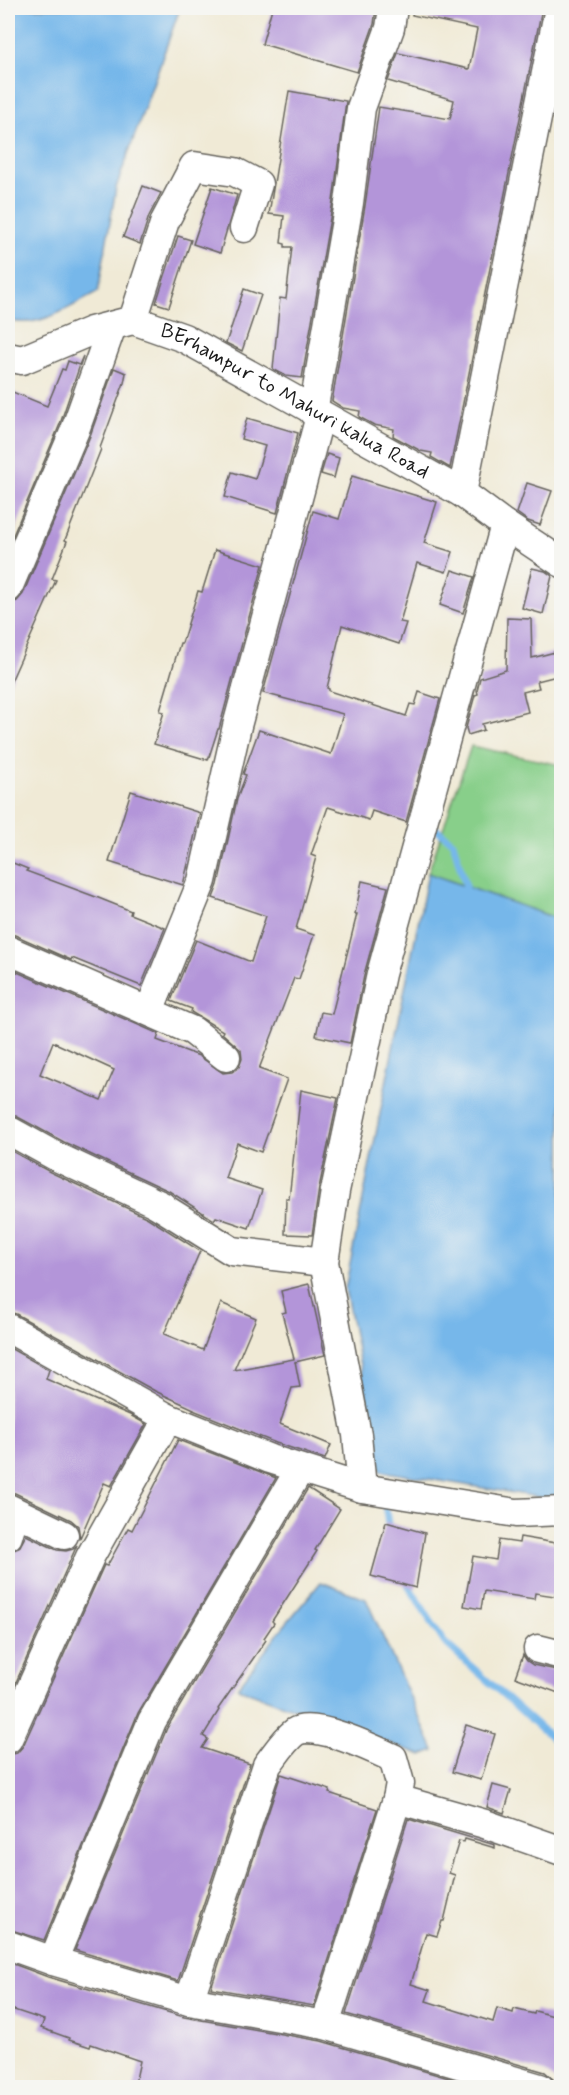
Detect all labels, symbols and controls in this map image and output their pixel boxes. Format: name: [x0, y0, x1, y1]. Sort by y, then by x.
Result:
street label: BErhampur to Mahuri kalua Road: [157, 317, 434, 486]

